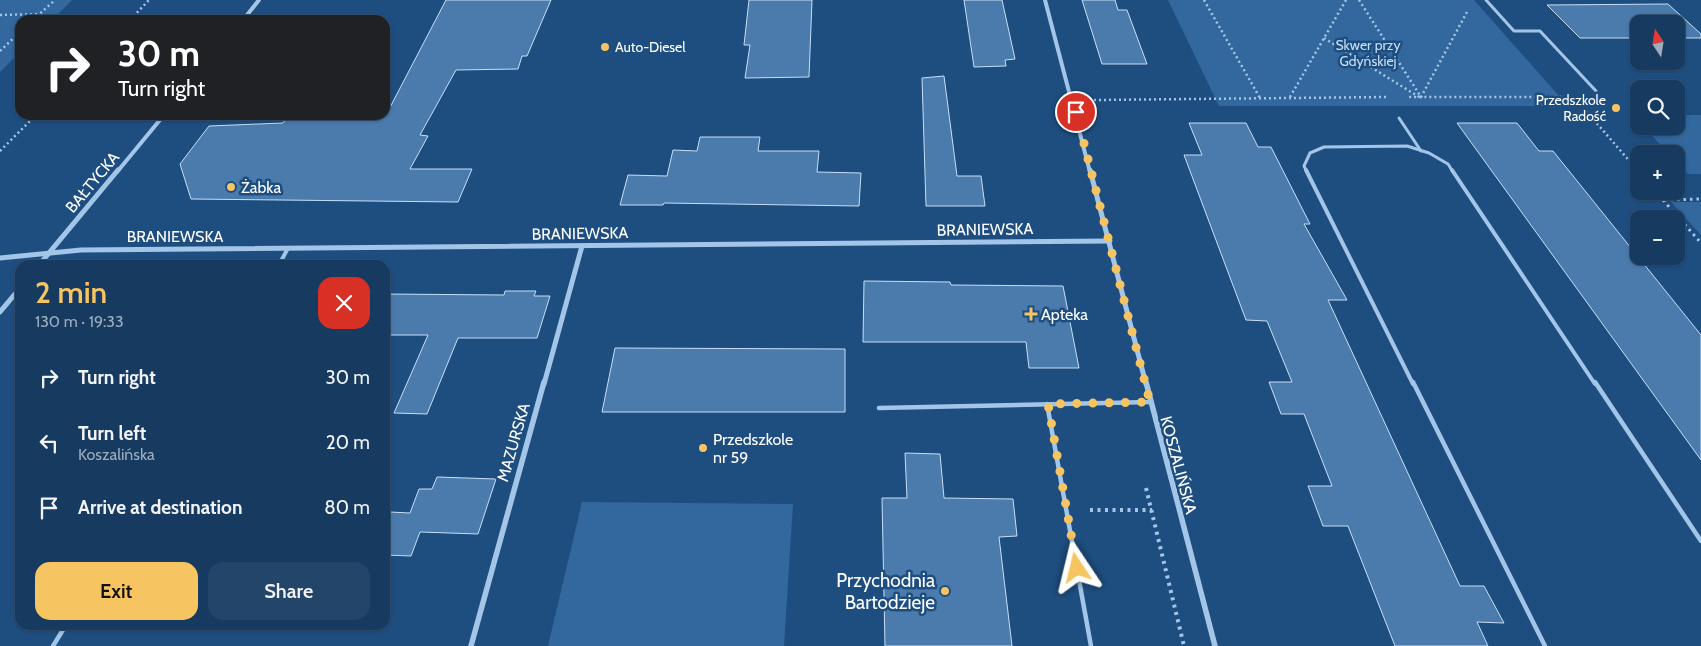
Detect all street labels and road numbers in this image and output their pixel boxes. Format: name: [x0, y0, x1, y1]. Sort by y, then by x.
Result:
street label: BAŁTYCKA: [62, 148, 123, 217]
street label: BRANIEWSKA: [937, 219, 1034, 240]
street label: BRANIEWSKA: [532, 223, 629, 244]
street label: BRANIEWSKA: [127, 227, 223, 246]
street label: MAZURSKA: [493, 400, 534, 484]
street label: KOSZALIŃSKA: [1156, 414, 1201, 516]

